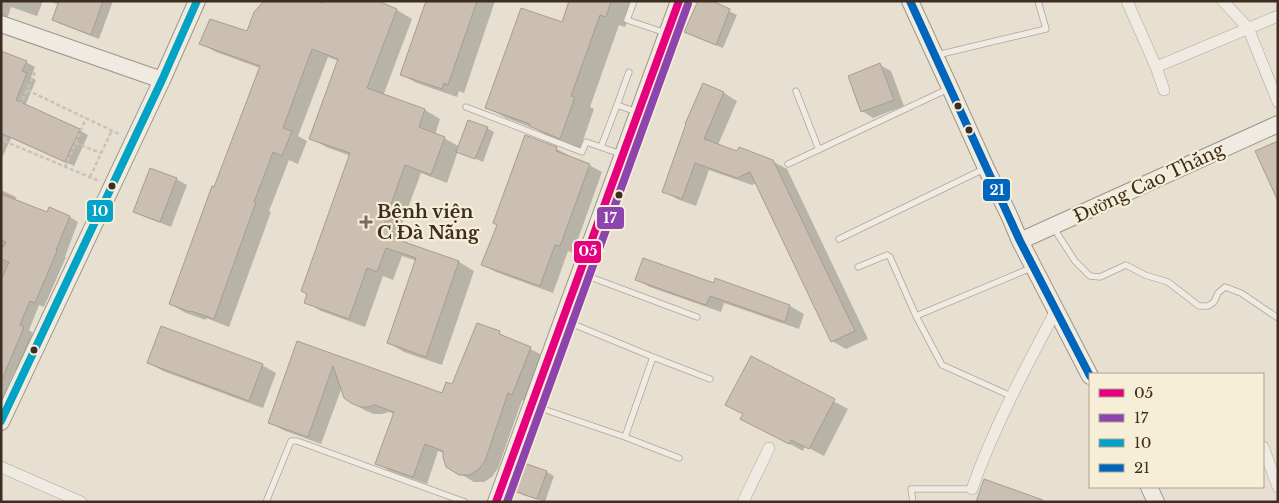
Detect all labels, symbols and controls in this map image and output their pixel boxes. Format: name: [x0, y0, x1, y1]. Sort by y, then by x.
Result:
unlabelled marker: [953, 101, 963, 111]
unlabelled marker: [964, 125, 974, 135]
street label: Đường Cao Thắng: [1070, 138, 1228, 228]
line badge: 21: [982, 178, 1011, 202]
unlabelled marker: [107, 181, 117, 191]
text: 21: [989, 181, 1005, 199]
unlabelled marker: [614, 190, 624, 200]
line badge: 10: [86, 199, 114, 223]
place label: Bệnh viện C Đà Nẵng: [377, 201, 480, 244]
text: 10: [92, 202, 108, 220]
line badge: 17: [596, 206, 625, 230]
text: 17: [603, 209, 617, 227]
marker: Bệnh viện C Đà Nẵng: [359, 215, 373, 229]
line badge: 05: [573, 240, 602, 264]
text: 05: [579, 242, 597, 260]
unlabelled marker: [29, 345, 39, 355]
legend: [1089, 373, 1264, 488]
text: 05: [1134, 383, 1153, 402]
text: 17: [1134, 408, 1149, 427]
text: 10: [1134, 433, 1151, 452]
text: 21: [1134, 458, 1150, 477]

